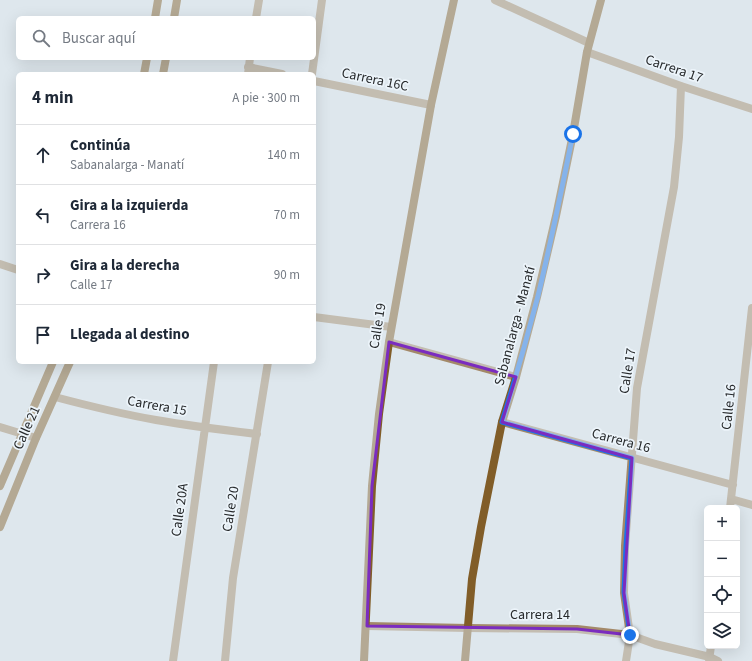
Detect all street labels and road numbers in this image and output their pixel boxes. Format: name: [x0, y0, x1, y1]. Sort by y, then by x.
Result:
street label: Carrera 17: [642, 50, 706, 88]
street label: Carrera 16C: [340, 63, 410, 97]
street label: Sabanalarga - Manatí: [489, 263, 541, 388]
street label: Calle 19: [365, 302, 391, 350]
street label: Calle 17: [615, 347, 641, 395]
street label: Calle 16: [717, 383, 741, 431]
street label: Carrera 15: [126, 391, 188, 421]
street label: Calle 21: [9, 403, 45, 453]
street label: Carrera 16: [589, 424, 653, 458]
street label: Calle 20A: [166, 482, 194, 538]
street label: Calle 20: [218, 485, 244, 533]
street label: Carrera 14: [510, 605, 570, 625]

